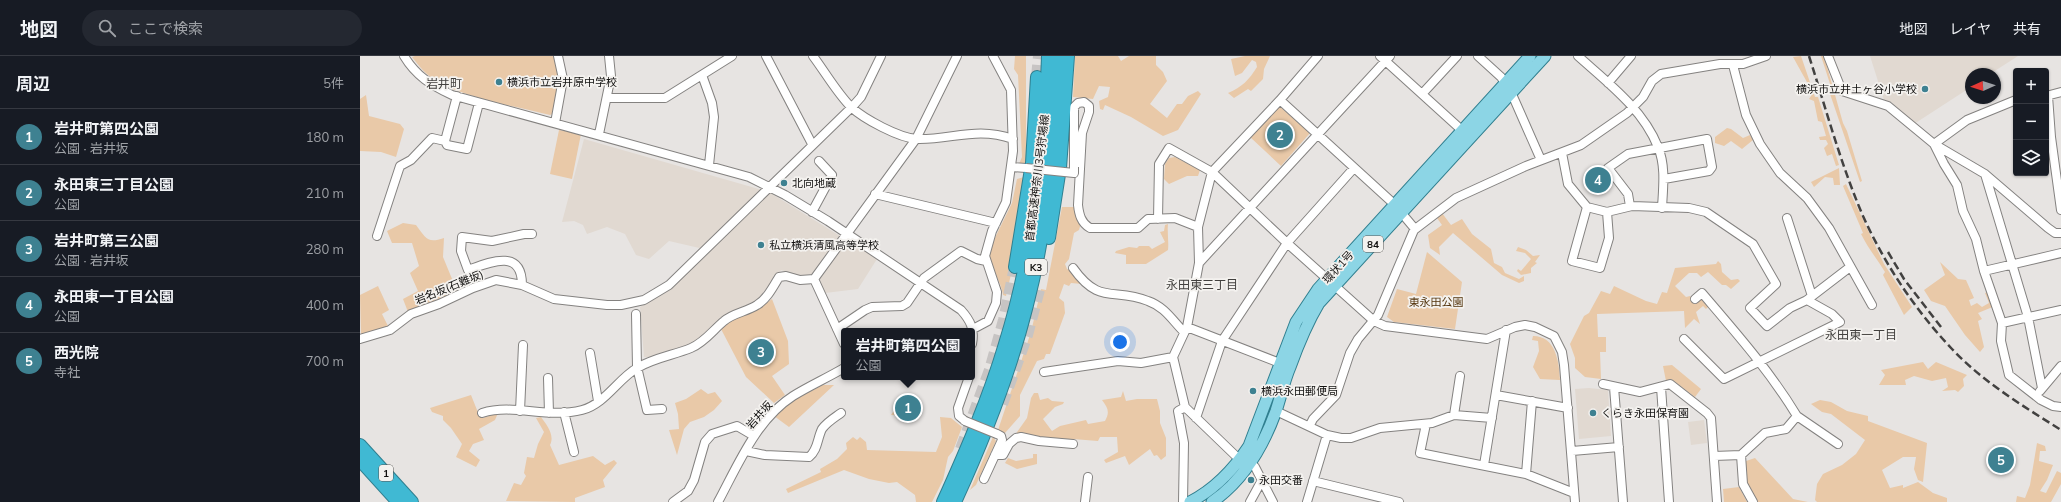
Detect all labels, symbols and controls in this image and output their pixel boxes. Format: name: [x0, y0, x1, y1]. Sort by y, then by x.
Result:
search box: [82, 10, 362, 46]
text: 地図: [20, 17, 58, 41]
icon: search: [96, 17, 118, 39]
text: ここで検索: [128, 19, 203, 38]
text: 地図: [1899, 20, 1927, 38]
text: レイヤ: [1949, 20, 1991, 38]
text: 共有: [2013, 20, 2041, 38]
north arrow: [1965, 68, 2001, 104]
map controls: [2013, 68, 2049, 176]
button: +: [2013, 68, 2049, 104]
text: 周辺: [16, 73, 50, 94]
text: 5件: [323, 75, 344, 91]
place label: 横浜市立岩井原中学校: [507, 75, 617, 89]
district label: 岩井町: [426, 76, 462, 91]
marker: 横浜市立岩井原中学校: [494, 77, 504, 87]
place label: 横浜市立井土ヶ谷小学校: [1796, 82, 1917, 96]
marker: 横浜市立井土ヶ谷小学校: [1920, 84, 1930, 94]
button: −: [2013, 104, 2049, 140]
street label: 首都高速神奈川3号狩場線: [1022, 114, 1052, 242]
text: 岩井町第四公園: [54, 119, 159, 138]
pin: 2: [1267, 120, 1293, 150]
text: 1: [25, 129, 33, 145]
text: 180 m: [306, 129, 344, 145]
text: 公園 · 岩井坂: [54, 140, 129, 156]
button: layers: [2013, 140, 2049, 176]
pin: 4: [1585, 165, 1611, 195]
text: 永田東三丁目公園: [54, 175, 174, 194]
place label: 北向地蔵: [792, 176, 836, 190]
marker: 北向地蔵: [779, 178, 789, 188]
text: 2: [25, 185, 33, 201]
text: 210 m: [306, 185, 344, 201]
text: 公園: [54, 196, 80, 212]
text: 岩井町第三公園: [54, 231, 159, 250]
road number: 84: [1363, 236, 1383, 252]
place label: 私立横浜清風高等学校: [769, 238, 879, 252]
marker: 私立横浜清風高等学校: [756, 240, 766, 250]
text: 3: [25, 241, 33, 257]
text: 280 m: [306, 241, 344, 257]
street label: 環状1号: [1320, 248, 1356, 286]
text: 公園 · 岩井坂: [54, 252, 129, 268]
road number: K3: [1025, 259, 1047, 275]
street label: 岩名坂(石難坂): [413, 267, 485, 307]
district label: 永田東三丁目: [1166, 277, 1238, 292]
text: 永田東一丁目公園: [54, 287, 174, 306]
park label: 東永田公園: [1409, 295, 1464, 309]
text: 4: [25, 297, 33, 313]
text: 400 m: [306, 297, 344, 313]
text: 公園: [54, 308, 80, 324]
district label: 永田東一丁目: [1825, 327, 1897, 342]
popup: [841, 328, 975, 380]
your location: [1110, 332, 1130, 352]
text: 岩井町第四公園: [855, 336, 961, 355]
pin: 3: [748, 337, 774, 367]
text: 西光院: [54, 343, 99, 362]
text: 5: [25, 353, 33, 369]
text: 700 m: [306, 353, 344, 369]
text: 公園: [855, 357, 882, 373]
text: 寺社: [54, 364, 80, 380]
place label: 横浜永田郵便局: [1261, 384, 1338, 398]
marker: 横浜永田郵便局: [1248, 386, 1258, 396]
pin: 1: [895, 393, 921, 423]
street label: 岩井坂: [743, 398, 775, 432]
place label: くらき永田保育園: [1601, 406, 1689, 420]
marker: くらき永田保育園: [1588, 408, 1598, 418]
pin: 5: [1988, 445, 2014, 475]
road number: 1: [379, 465, 393, 481]
place label: 永田交番: [1259, 473, 1303, 487]
marker: 永田交番: [1246, 475, 1256, 485]

